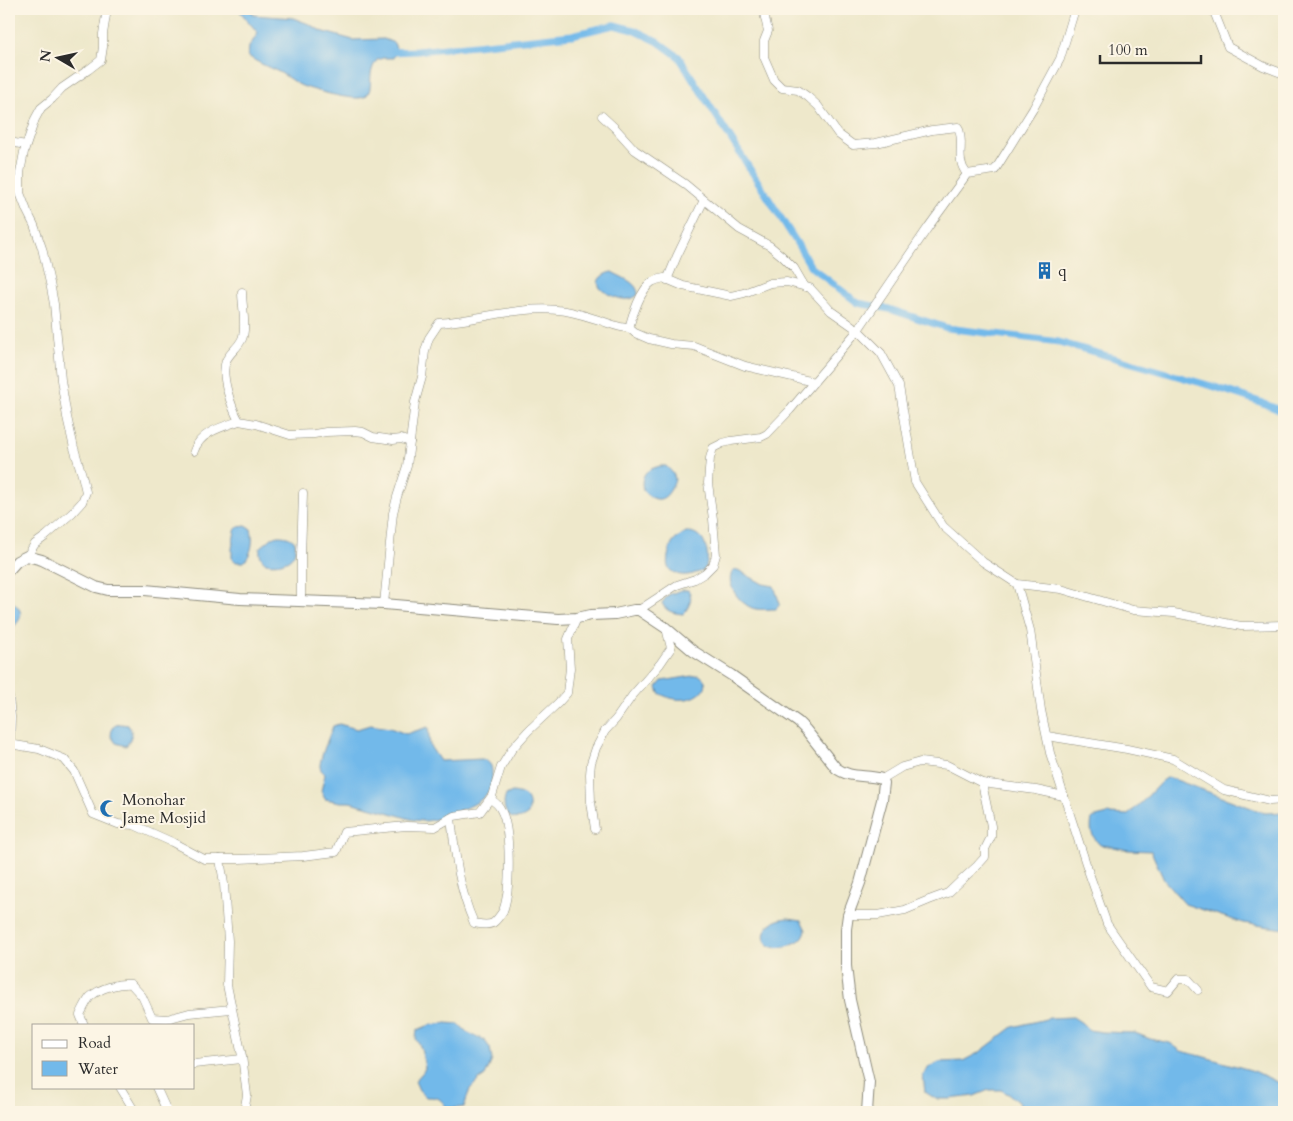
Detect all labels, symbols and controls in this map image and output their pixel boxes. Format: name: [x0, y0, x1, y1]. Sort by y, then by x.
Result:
north arrow: [32, 32, 82, 82]
scale bar: [1100, 32, 1202, 64]
text: 100 m: [1108, 40, 1148, 60]
text: N: [35, 49, 56, 64]
building icon: q: [1034, 260, 1054, 280]
place label: q: [1058, 260, 1067, 282]
place label: Monohar Jame Mosjid: [120, 789, 207, 829]
mosque icon: Monohar Jame Mosjid: [98, 798, 118, 818]
legend: [32, 1024, 195, 1088]
text: Road: [78, 1033, 111, 1053]
text: Water: [77, 1059, 119, 1079]

